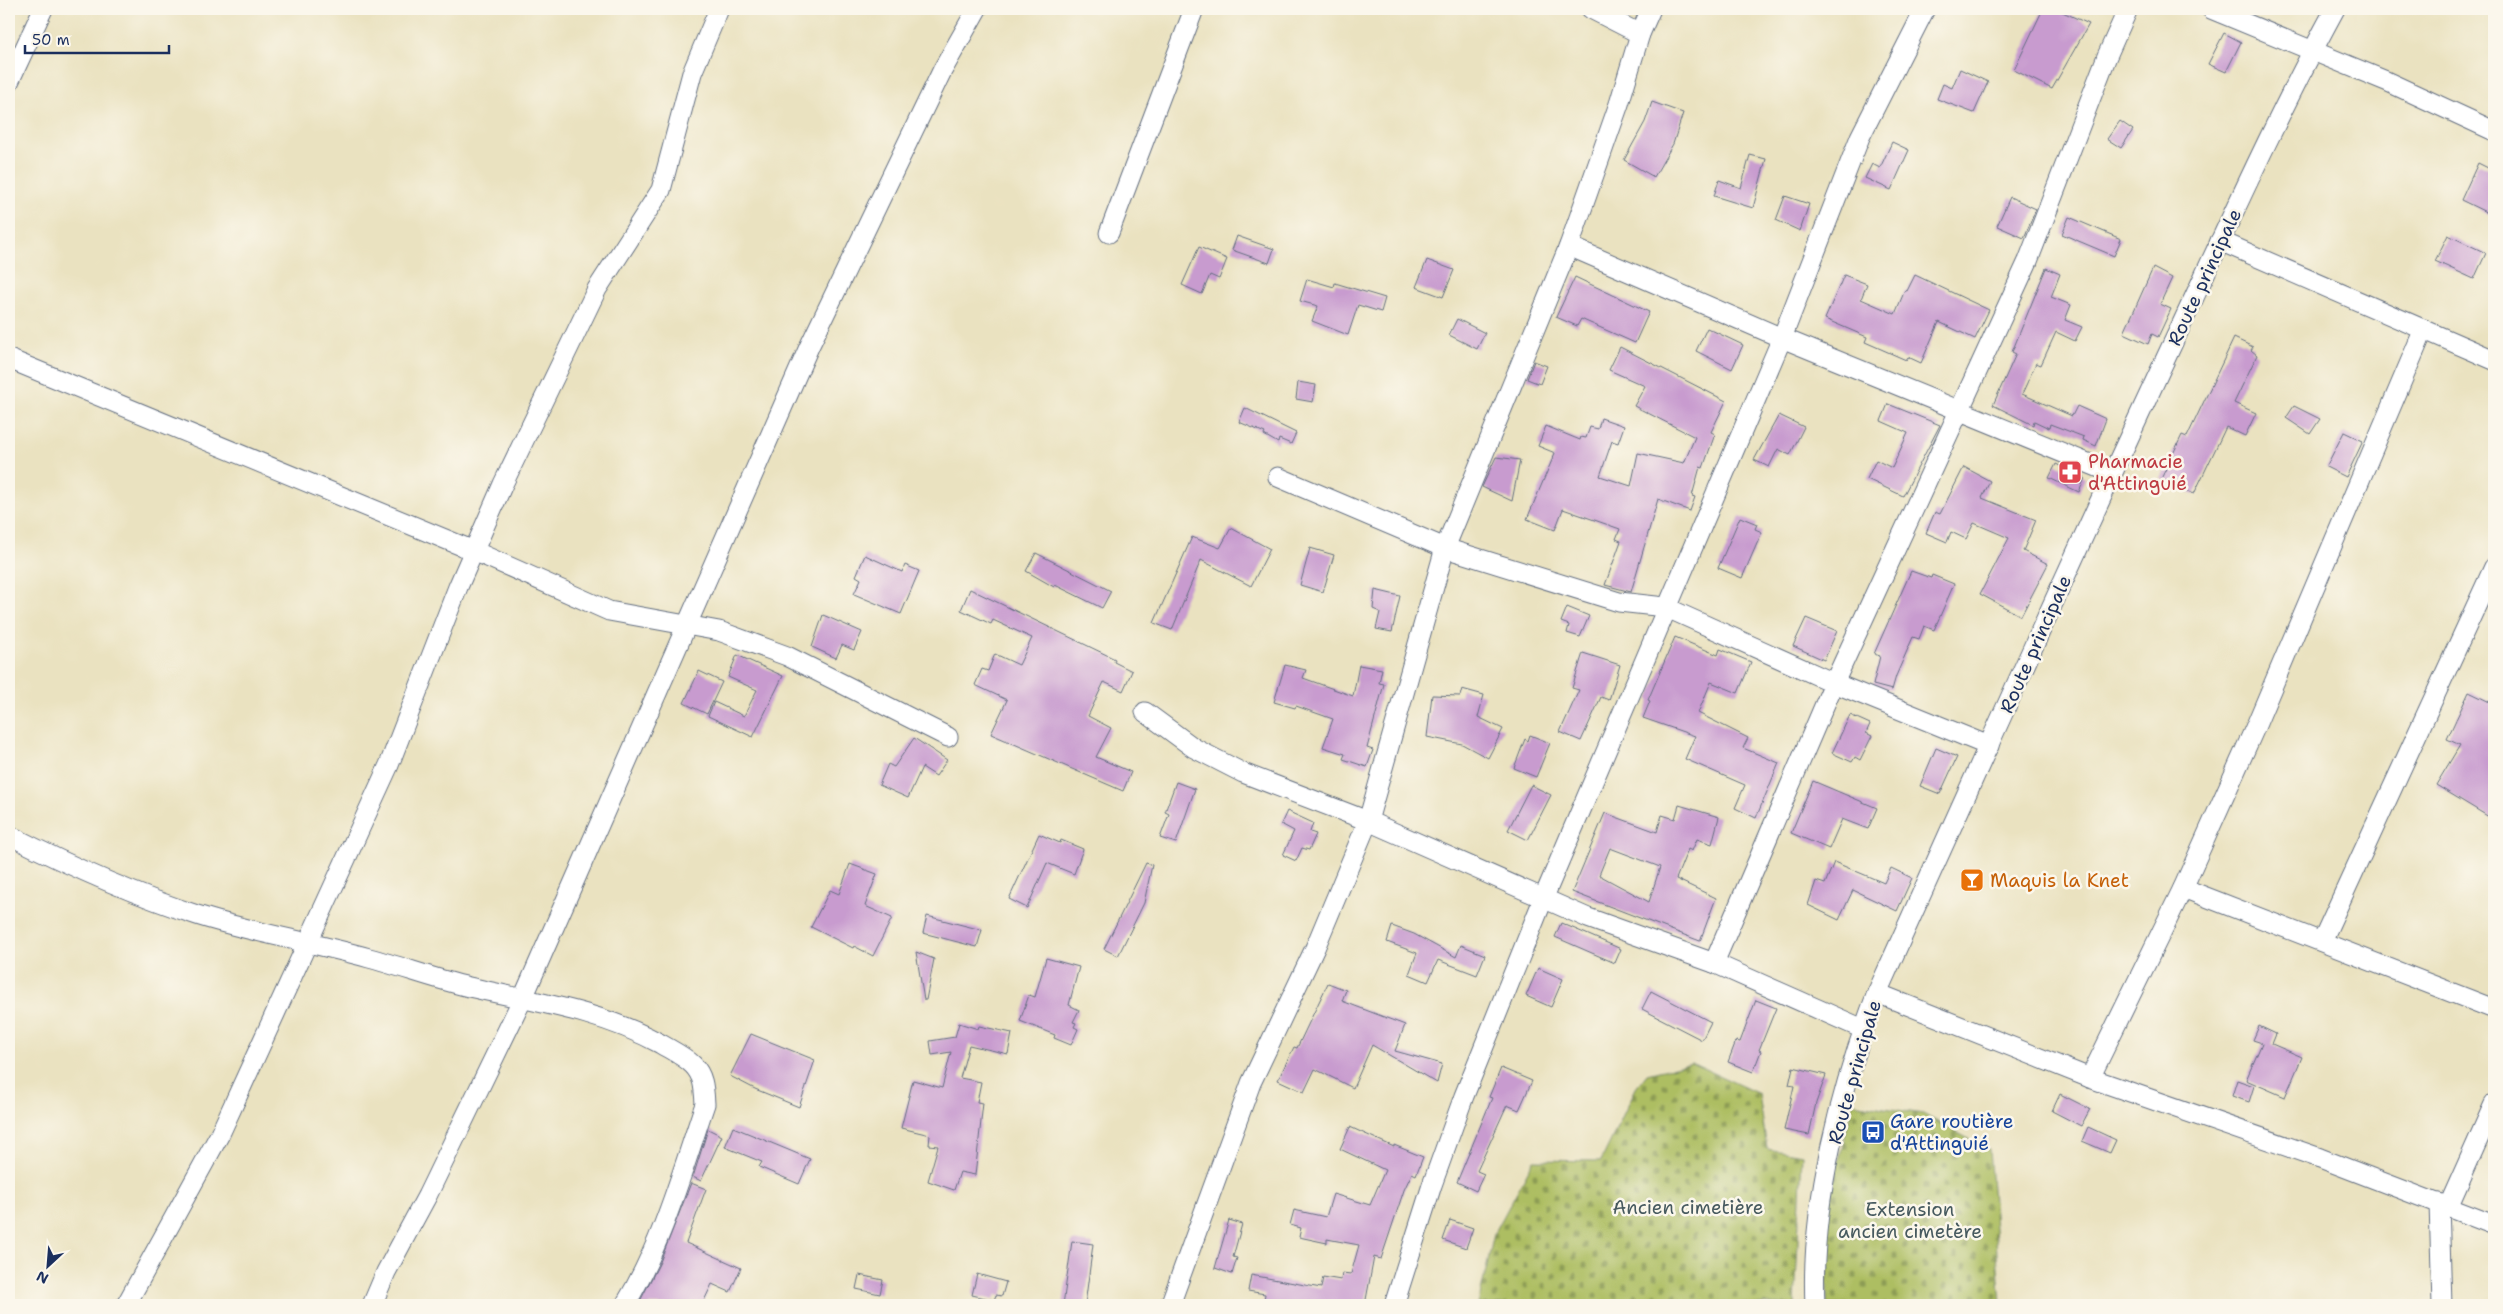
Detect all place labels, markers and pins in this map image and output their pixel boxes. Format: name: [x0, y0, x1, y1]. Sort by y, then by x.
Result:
place label: Pharmacie d'Attinguié: [2088, 449, 2187, 496]
pharmacy icon: Pharmacie d'Attinguié: [2057, 459, 2083, 485]
bar icon: Maquis la Knet: [1959, 867, 1985, 893]
place label: Maquis la Knet: [1990, 868, 2129, 893]
place label: Gare routière d'Attinguié: [1890, 1109, 2014, 1156]
bus stop icon: Gare routière d'Attinguié: [1860, 1119, 1886, 1145]

